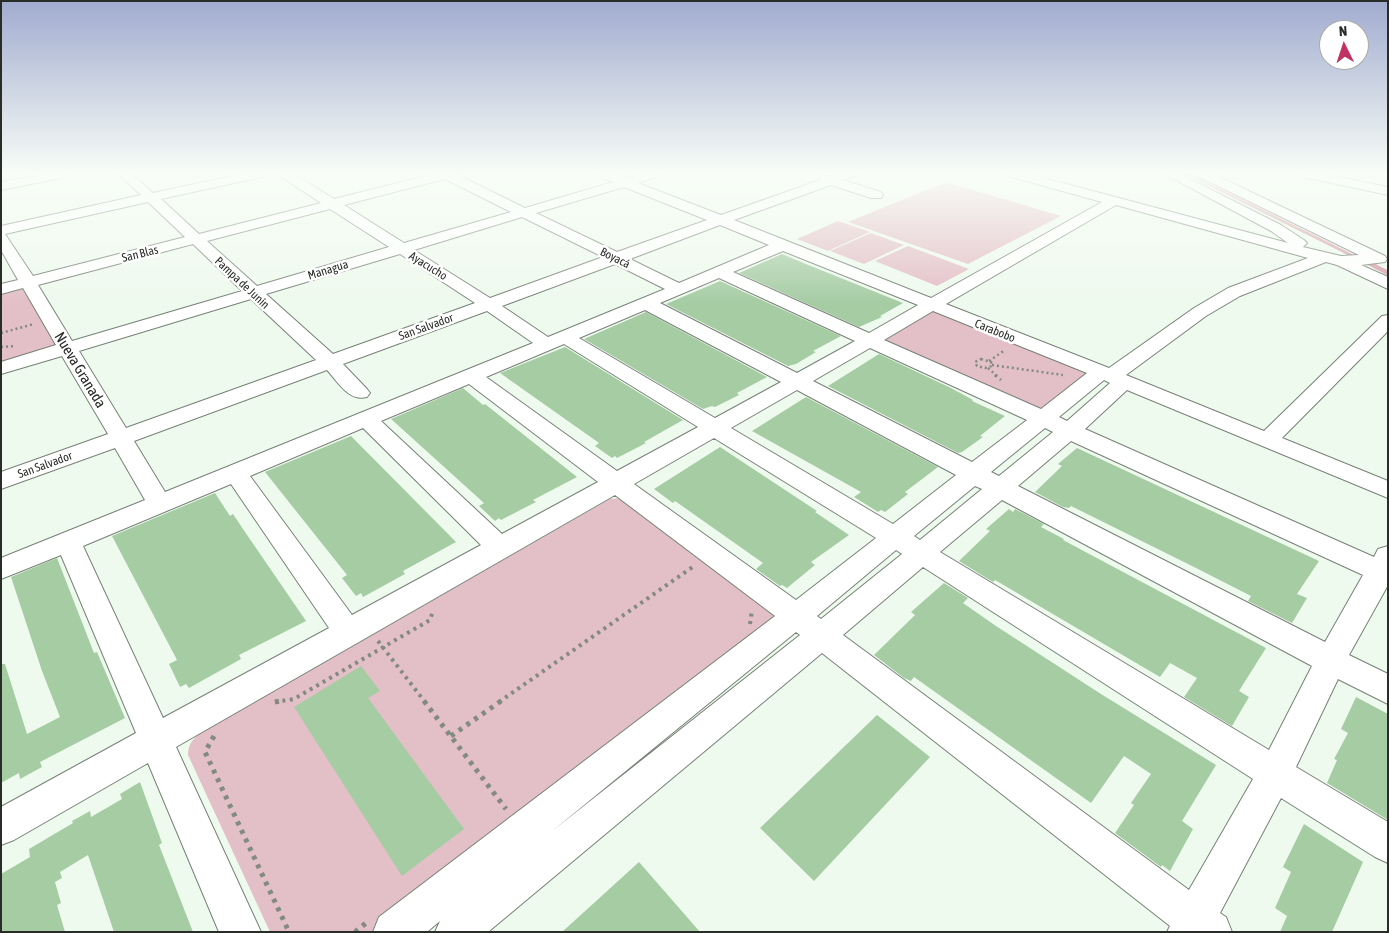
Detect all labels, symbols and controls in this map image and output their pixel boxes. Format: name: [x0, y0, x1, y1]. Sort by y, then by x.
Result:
north arrow: [1319, 20, 1369, 70]
text: N: [1338, 23, 1348, 39]
street label: San Blas: [120, 243, 160, 265]
street label: Boyacá: [598, 245, 632, 271]
street label: Ayacucho: [406, 249, 450, 283]
street label: Pampa de Junín: [212, 254, 272, 312]
street label: Managua: [306, 257, 350, 283]
street label: San Salvador: [397, 310, 455, 344]
street label: Carabobo: [973, 316, 1017, 346]
street label: Nueva Granada: [50, 329, 110, 411]
street label: San Salvador: [16, 448, 74, 482]

